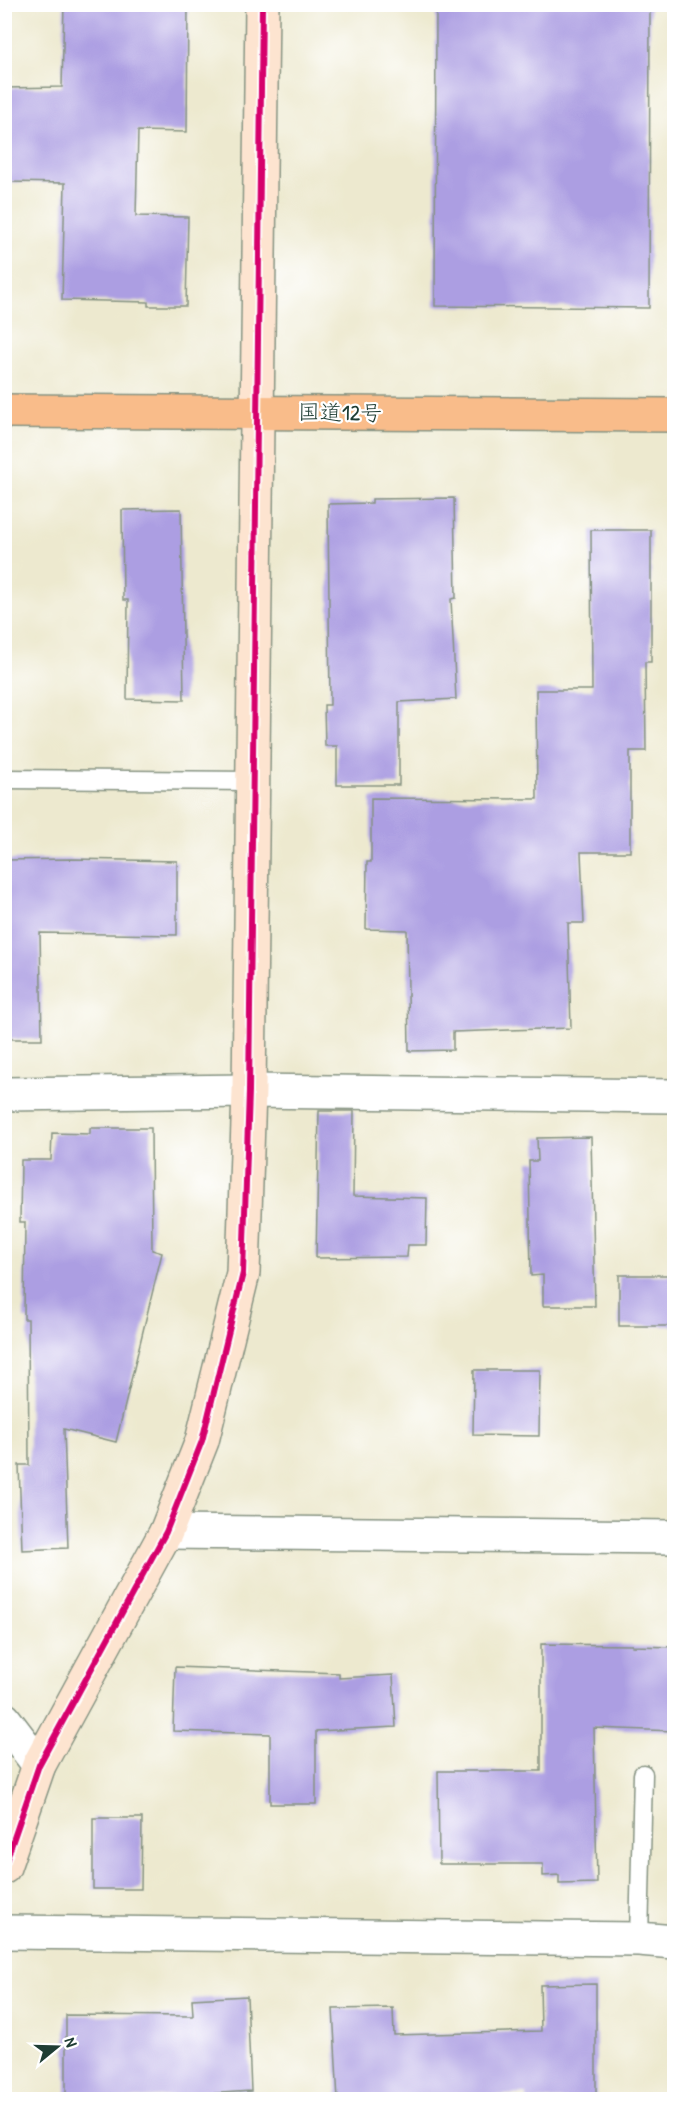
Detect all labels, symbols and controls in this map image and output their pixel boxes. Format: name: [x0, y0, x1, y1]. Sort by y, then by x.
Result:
street label: 国道12号: [298, 396, 382, 428]
north arrow: [27, 2017, 87, 2077]
text: N: [59, 2035, 83, 2050]

